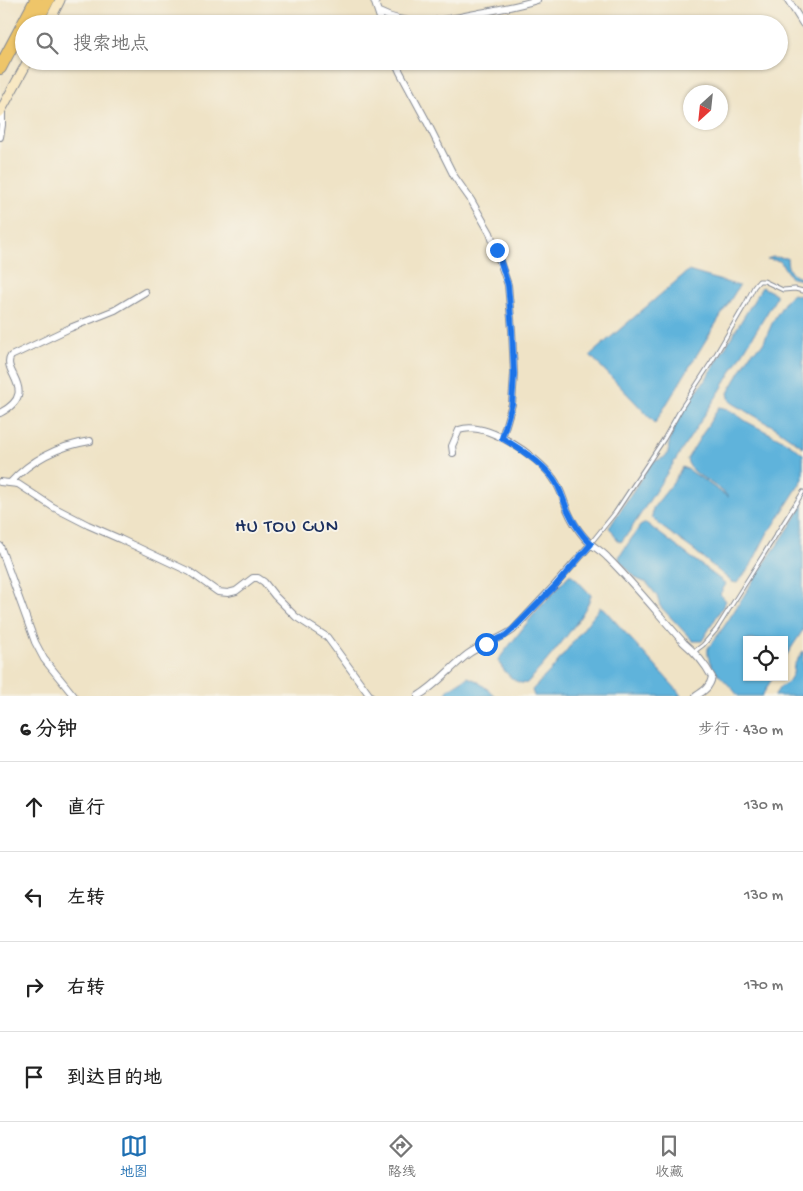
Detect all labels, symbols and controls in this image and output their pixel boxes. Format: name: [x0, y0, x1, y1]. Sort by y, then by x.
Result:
search box: [15, 15, 788, 70]
icon: search: [33, 29, 61, 57]
text: 搜索地点: [73, 34, 149, 57]
north arrow: [683, 85, 728, 130]
route end: [486, 239, 509, 262]
district label: HU TOU CUN: [235, 516, 339, 539]
route start: [475, 633, 498, 656]
map controls: [743, 636, 788, 681]
button: locate: [743, 636, 788, 681]
text: 6 分钟: [20, 719, 78, 744]
text: 步行 · 430 m: [698, 722, 783, 741]
icon: ahead: [20, 793, 48, 821]
text: 130 m: [744, 797, 783, 816]
text: 直行: [67, 798, 105, 821]
icon: left: [20, 883, 48, 911]
text: 130 m: [744, 887, 783, 906]
text: 左转: [67, 888, 105, 911]
icon: right: [20, 973, 48, 1001]
text: 170 m: [744, 977, 783, 996]
text: 右转: [67, 978, 105, 1001]
icon: arrive: [20, 1063, 48, 1091]
text: 到达目的地: [67, 1068, 162, 1091]
tab: 地图: [120, 1132, 148, 1182]
tab: 路线: [387, 1132, 415, 1182]
tab: 收藏: [655, 1132, 683, 1182]

